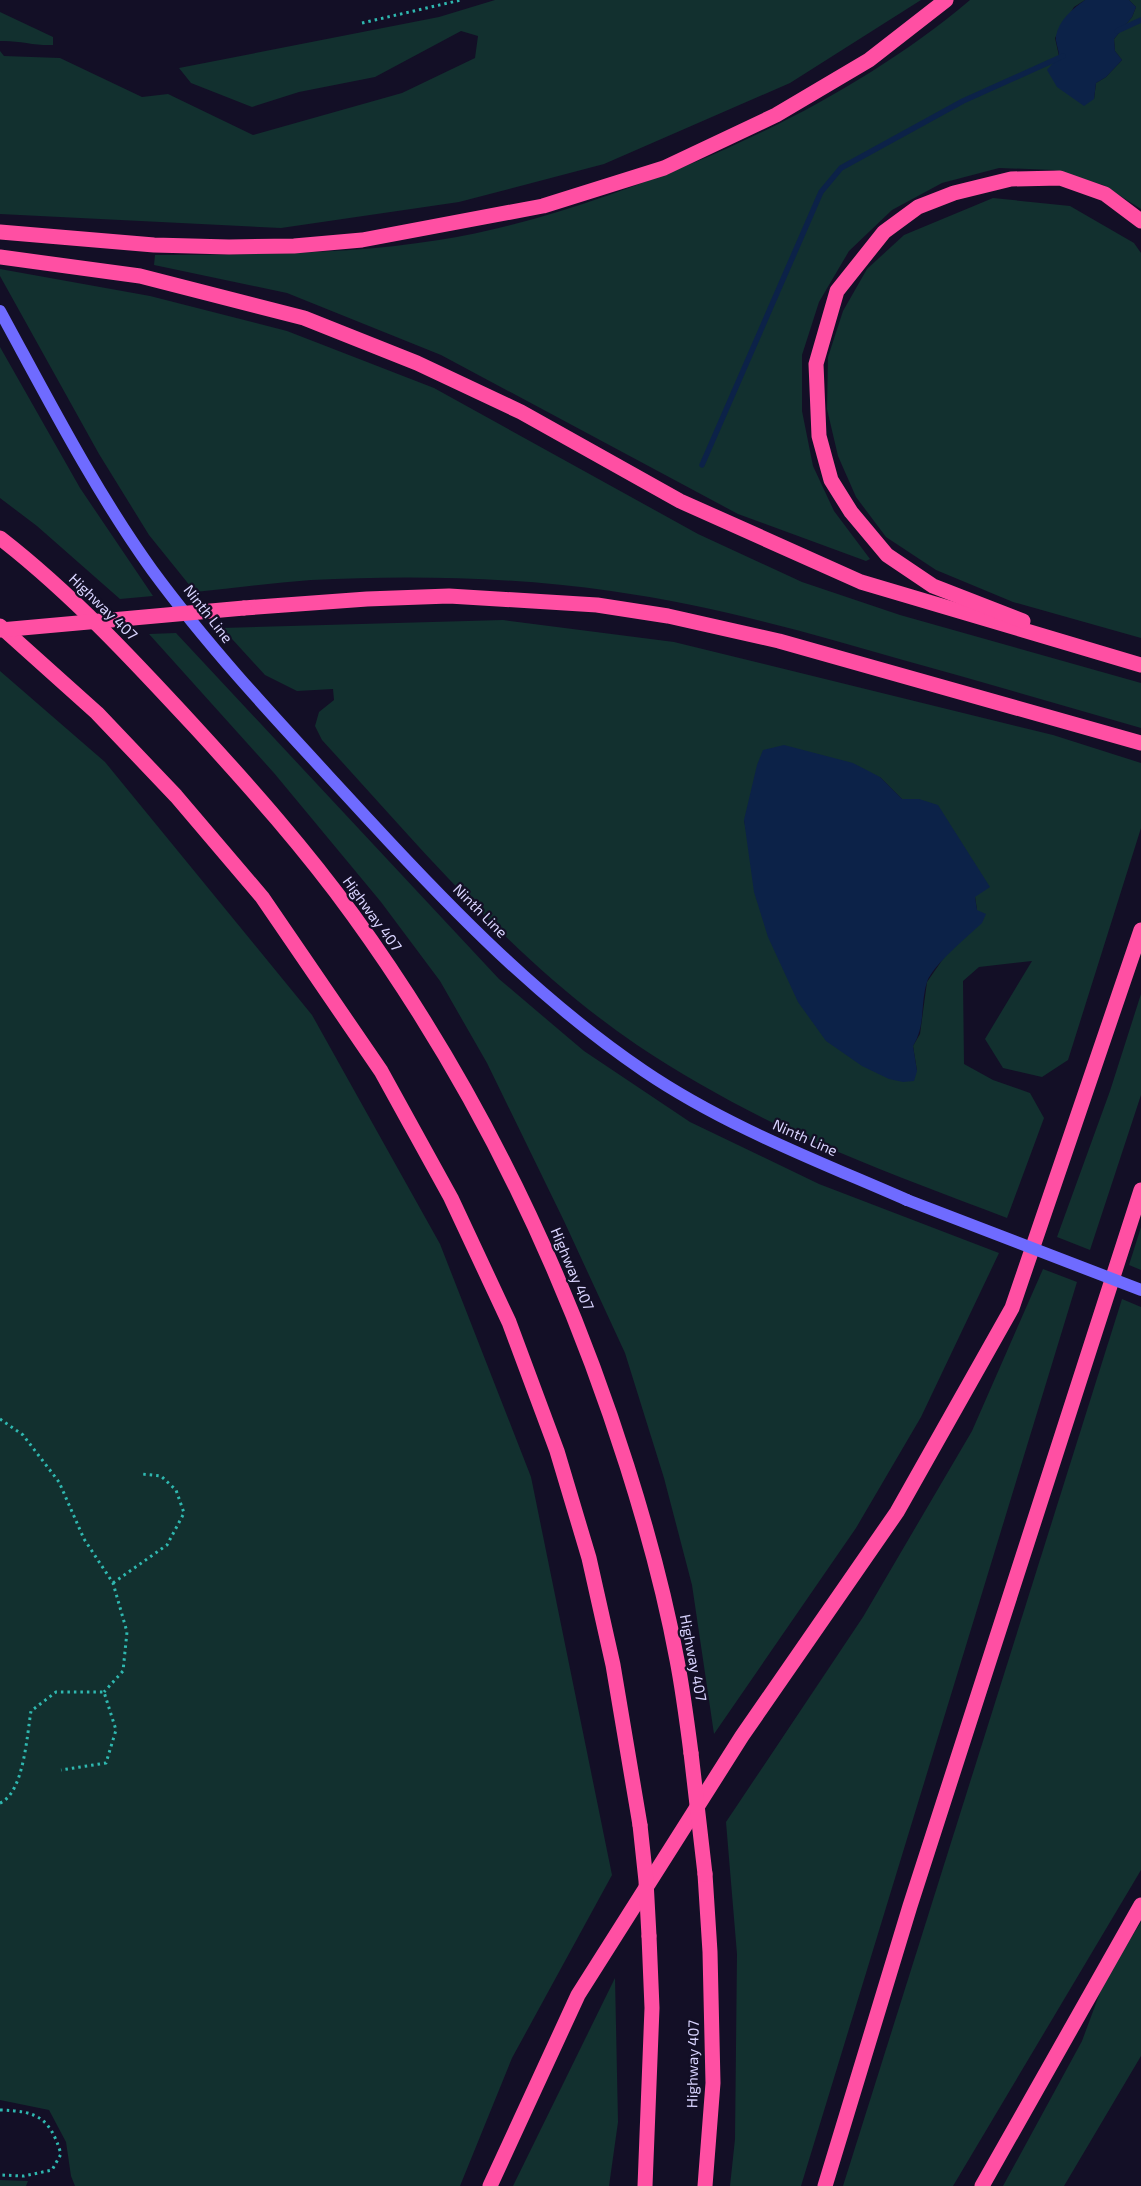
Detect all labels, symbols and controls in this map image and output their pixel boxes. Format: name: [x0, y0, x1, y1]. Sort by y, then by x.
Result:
street label: Highway 407: [66, 569, 142, 644]
street label: Ninth Line: [180, 581, 237, 646]
street label: Highway 407: [340, 872, 406, 955]
street label: Ninth Line: [450, 880, 511, 941]
street label: Ninth Line: [770, 1115, 841, 1159]
street label: Highway 407: [547, 1224, 599, 1313]
street label: Highway 407: [677, 1613, 711, 1703]
street label: Highway 407: [682, 2019, 702, 2108]

